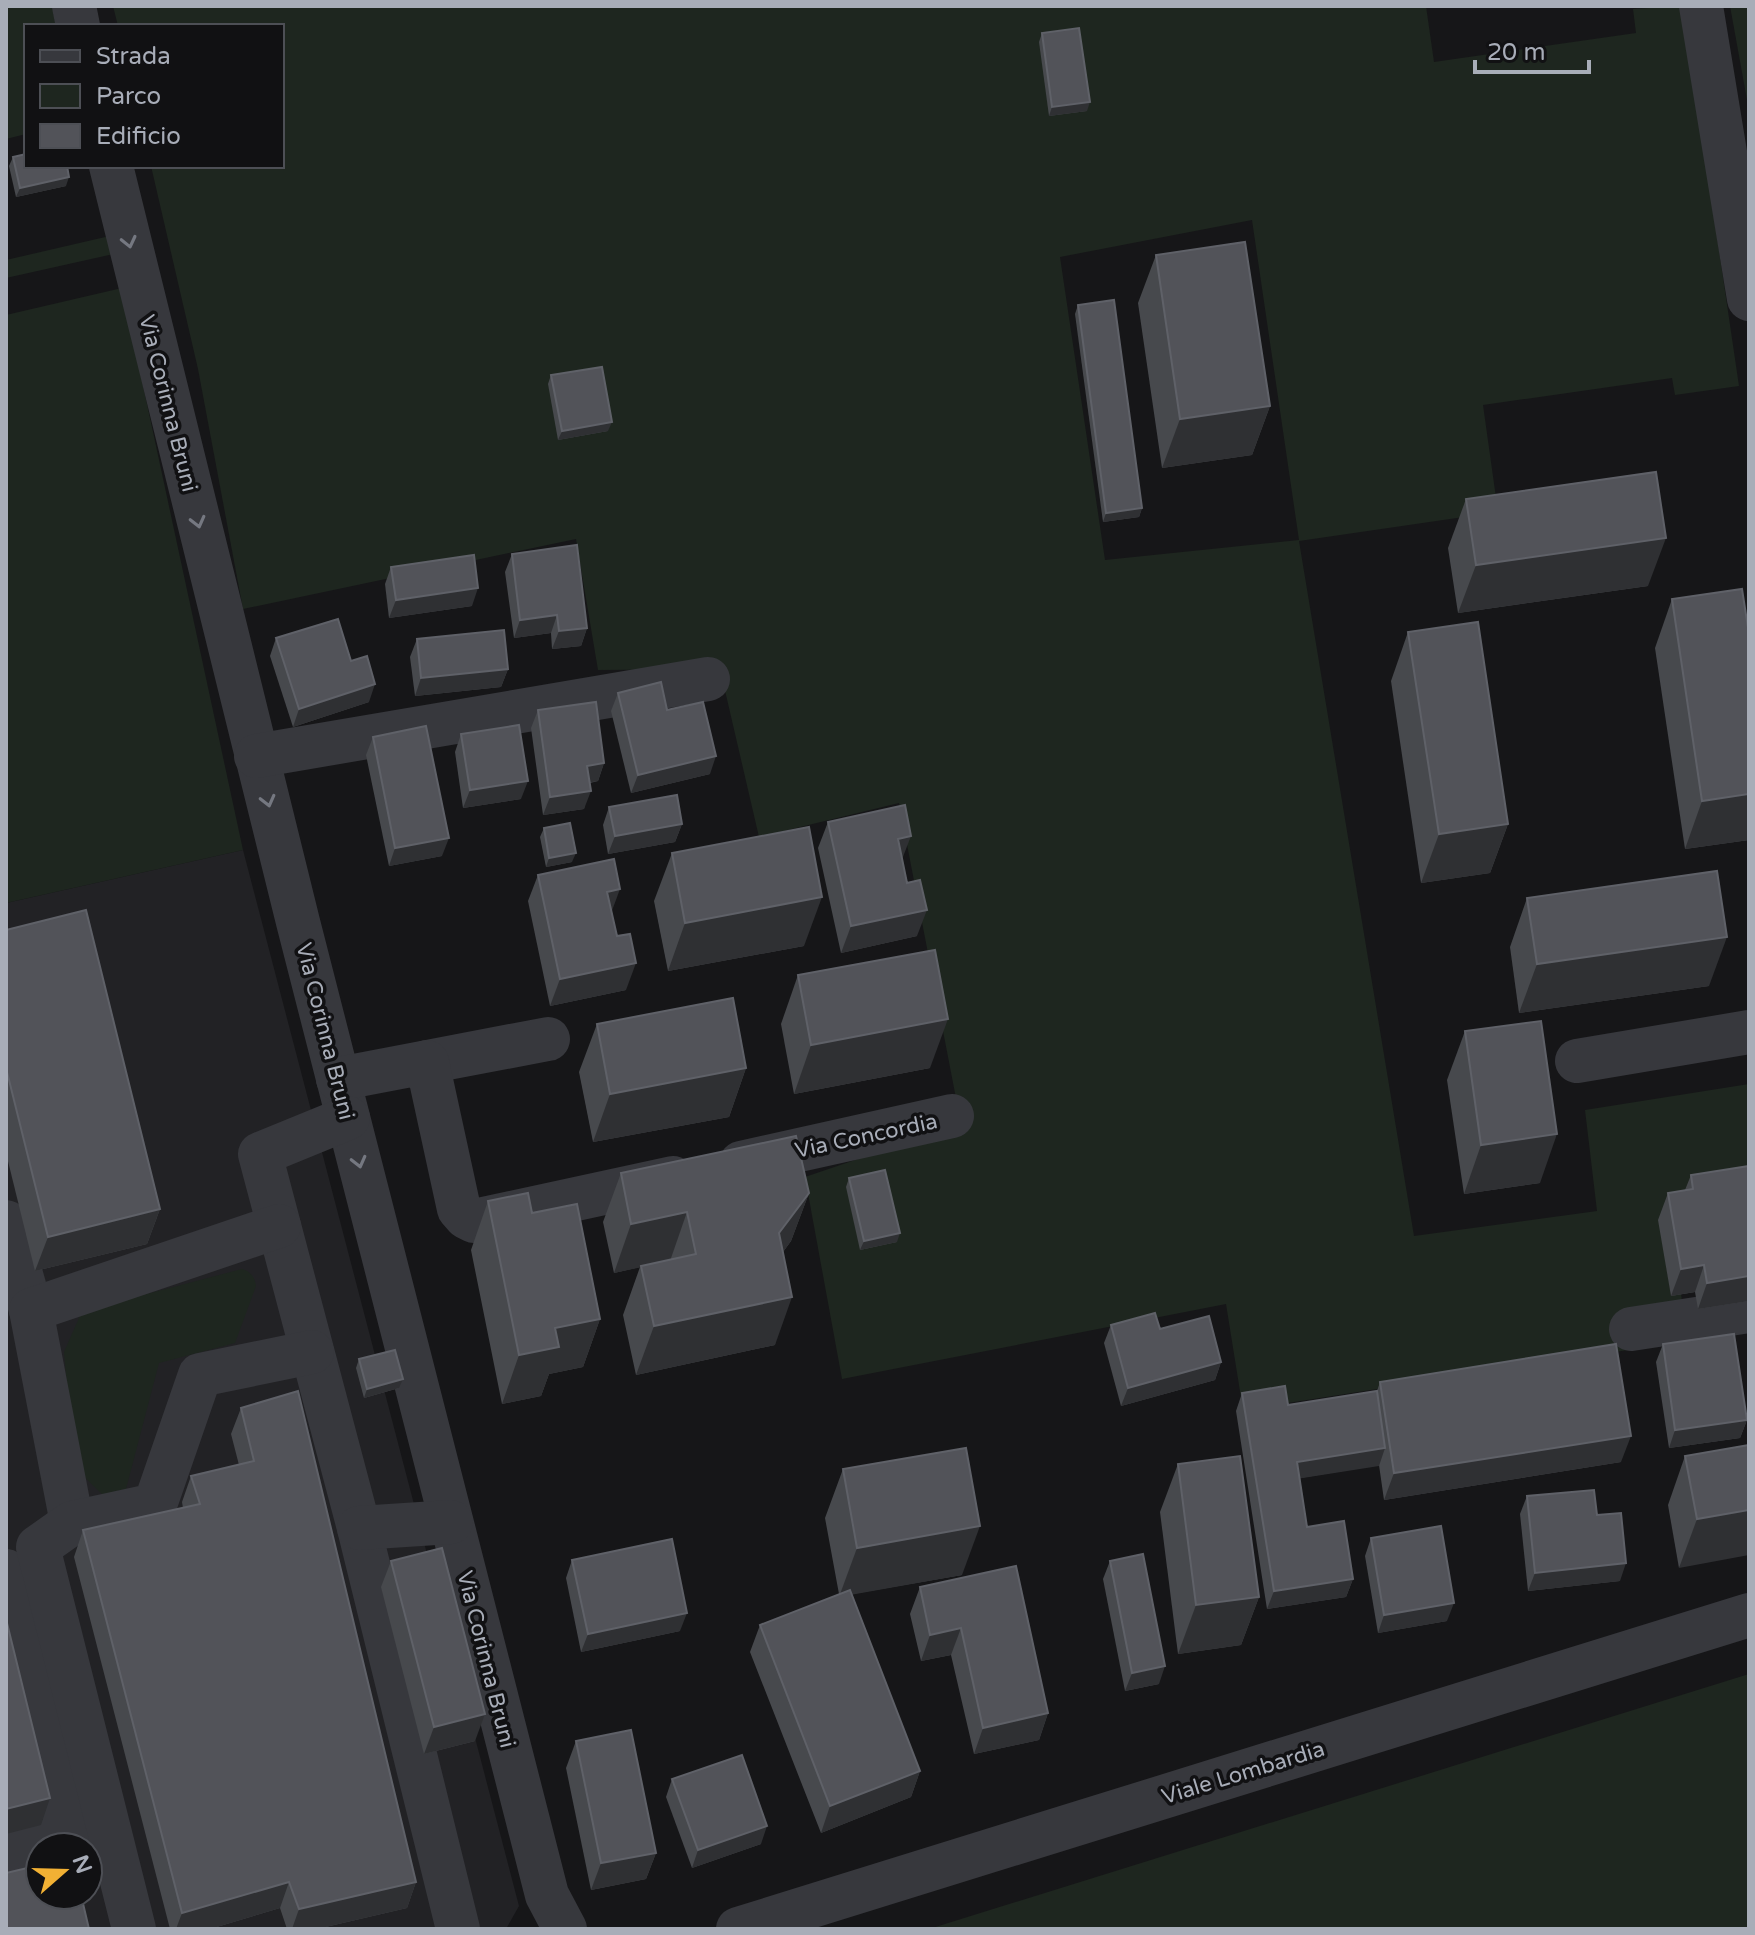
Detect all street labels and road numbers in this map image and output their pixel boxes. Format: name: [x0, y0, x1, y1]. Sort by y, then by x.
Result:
street label: Via Corinna Bruni: [133, 312, 203, 494]
street label: Via Corinna Bruni: [290, 940, 360, 1122]
street label: Via Concordia: [793, 1108, 940, 1164]
street label: Via Corinna Bruni: [451, 1568, 521, 1750]
street label: Viale Lombardia: [1159, 1736, 1328, 1810]

